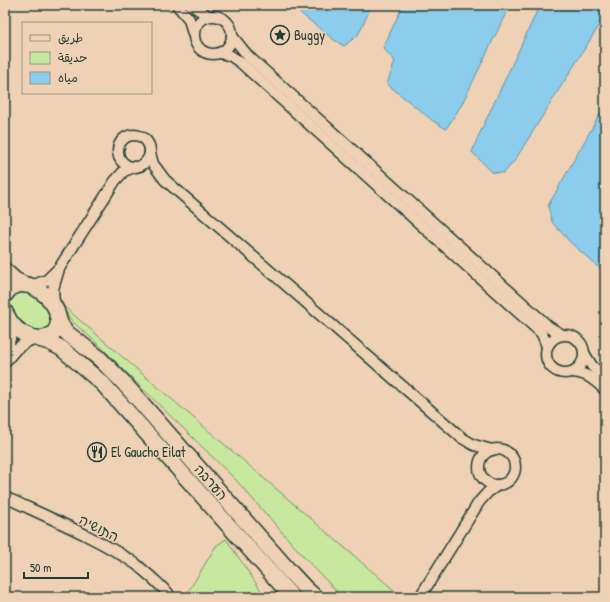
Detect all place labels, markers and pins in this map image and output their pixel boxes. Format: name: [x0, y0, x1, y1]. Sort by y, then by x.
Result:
place icon: Buggy: [269, 24, 291, 46]
place label: Buggy: [294, 25, 325, 45]
restaurant icon: El Gaucho Eilat: [86, 441, 108, 463]
place label: El Gaucho Eilat: [111, 442, 186, 461]

